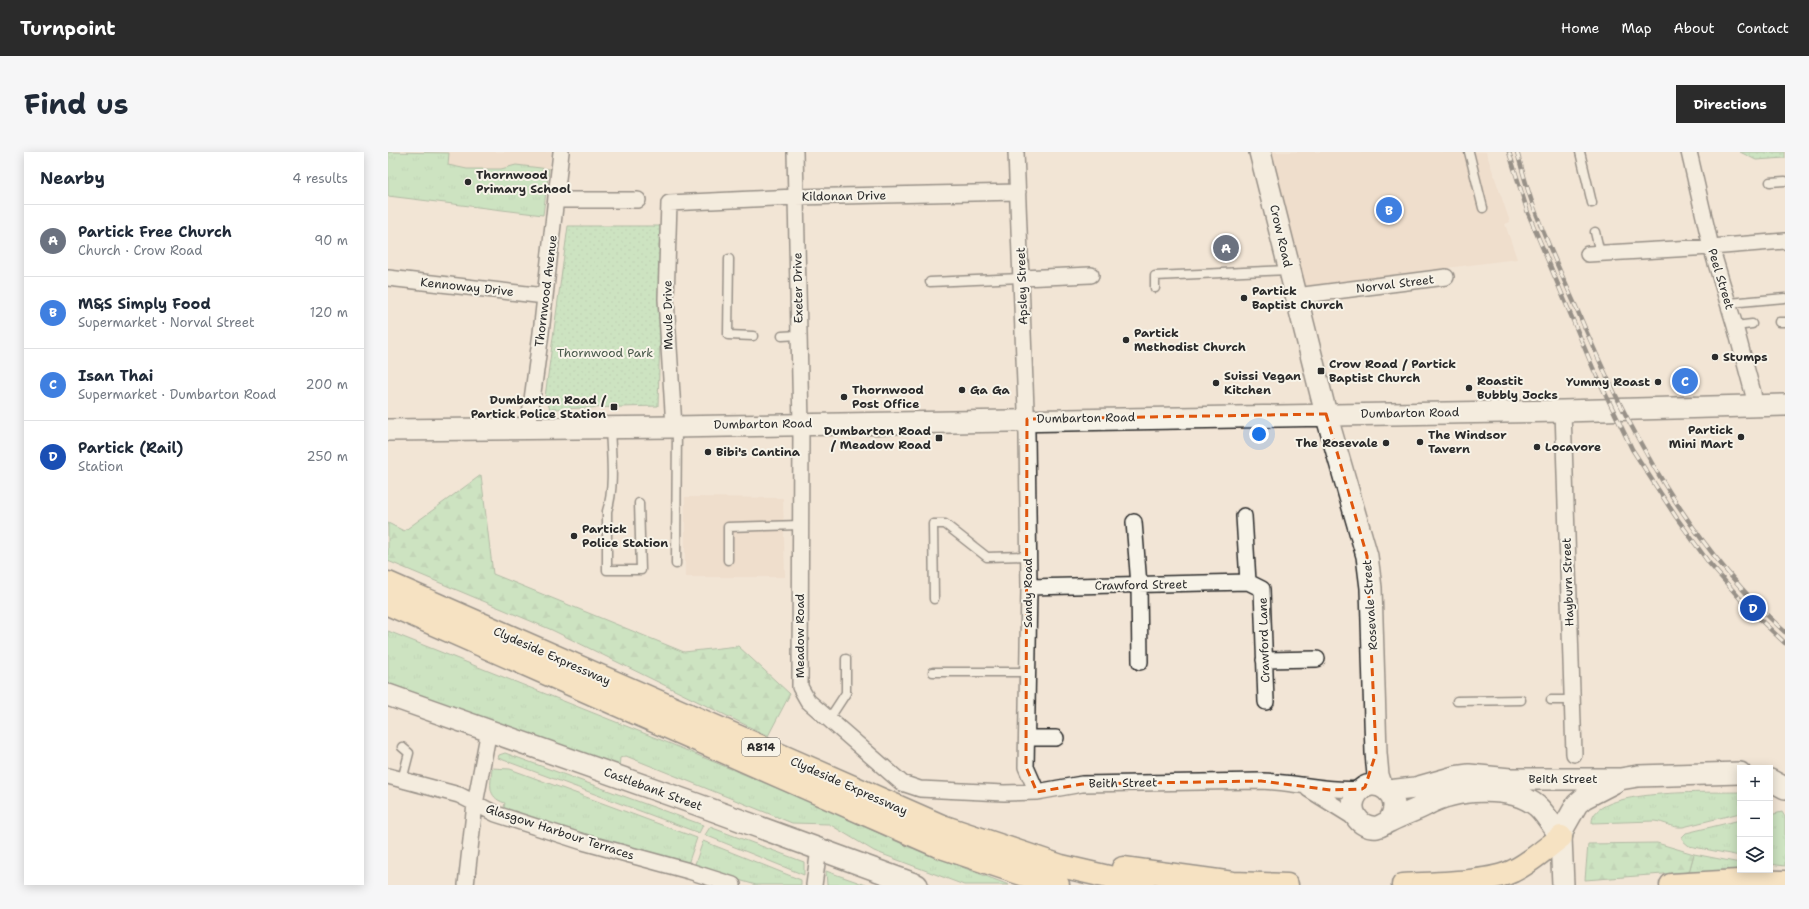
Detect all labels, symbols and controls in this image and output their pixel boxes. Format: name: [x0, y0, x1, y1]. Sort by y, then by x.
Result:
text: Turnpoint: [20, 16, 116, 41]
text: Home: [1561, 19, 1600, 37]
text: Map: [1622, 19, 1652, 37]
text: About: [1674, 19, 1715, 37]
text: Contact: [1737, 19, 1789, 37]
text: Find us: [24, 85, 129, 123]
button: Directions: [1676, 85, 1785, 123]
text: Nearby: [40, 167, 105, 189]
place label: Thornwood Primary School: [476, 167, 571, 197]
text: 4 results: [292, 170, 348, 187]
marker: Thornwood Primary School: [463, 177, 473, 187]
street label: Kildonan Drive: [802, 187, 887, 205]
pin: B: [1376, 195, 1402, 225]
street label: Crow Road: [1266, 203, 1296, 269]
text: Partick Free Church: [78, 222, 232, 242]
text: A: [48, 232, 58, 249]
text: 90 m: [314, 232, 348, 249]
pin: A: [1213, 233, 1239, 263]
street label: Thornwood Avenue: [531, 234, 561, 348]
text: Church · Crow Road: [78, 242, 203, 259]
street label: Apsley Street: [1013, 247, 1031, 325]
street label: Peel Street: [1704, 247, 1738, 311]
street label: Exeter Drive: [789, 252, 807, 324]
street label: Norval Street: [1355, 271, 1435, 297]
street label: Kennoway Drive: [420, 274, 515, 300]
street label: Maule Drive: [659, 280, 677, 350]
place label: Partick Baptist Church: [1252, 283, 1343, 313]
marker: Partick Baptist Church: [1239, 293, 1249, 303]
text: M&S Simply Food: [78, 294, 211, 314]
text: B: [49, 304, 57, 321]
text: 120 m: [310, 304, 348, 321]
text: Supermarket · Norval Street: [78, 314, 255, 331]
place label: Partick Methodist Church: [1134, 325, 1246, 355]
marker: Partick Methodist Church: [1121, 335, 1131, 345]
park label: Thornwood Park: [557, 345, 653, 361]
place label: Stumps: [1723, 349, 1768, 365]
marker: Stumps: [1710, 352, 1720, 362]
place label: Crow Road / Partick Baptist Church: [1329, 356, 1456, 386]
text: Isan Thai: [78, 366, 153, 386]
marker: Crow Road / Partick Baptist Church: [1316, 366, 1326, 376]
pin: C: [1672, 366, 1698, 396]
place label: Suissi Vegan Kitchen: [1224, 368, 1301, 398]
place label: Roastit Bubbly Jocks: [1477, 373, 1558, 403]
place label: Yummy Roast: [1566, 374, 1650, 390]
text: C: [49, 376, 57, 393]
text: 200 m: [306, 376, 348, 393]
marker: Yummy Roast: [1653, 377, 1663, 387]
marker: Suissi Vegan Kitchen: [1211, 378, 1221, 388]
place label: Thornwood Post Office: [852, 382, 924, 412]
place label: Ga Ga: [970, 382, 1011, 398]
marker: Roastit Bubbly Jocks: [1464, 383, 1474, 393]
marker: Ga Ga: [957, 385, 967, 395]
text: Supermarket · Dumbarton Road: [78, 386, 276, 403]
place label: Dumbarton Road / Partick Police Station: [471, 392, 607, 422]
marker: Thornwood Post Office: [839, 392, 849, 402]
marker: Dumbarton Road / Partick Police Station: [609, 402, 619, 412]
street label: Dumbarton Road: [1361, 404, 1460, 422]
street label: Dumbarton Road: [1037, 409, 1136, 427]
street label: Dumbarton Road: [714, 415, 813, 433]
place label: Partick Mini Mart: [1669, 422, 1733, 452]
place label: Dumbarton Road / Meadow Road: [824, 423, 931, 453]
your location: [1249, 424, 1269, 444]
place label: The Windsor Tavern: [1428, 427, 1507, 457]
marker: Partick Mini Mart: [1736, 432, 1746, 442]
marker: Dumbarton Road / Meadow Road: [934, 433, 944, 443]
place label: The Rosevale: [1296, 435, 1378, 451]
marker: The Windsor Tavern: [1415, 437, 1425, 447]
text: Partick (Rail): [78, 438, 183, 458]
marker: The Rosevale: [1381, 438, 1391, 448]
place label: Locavore: [1545, 439, 1601, 455]
marker: Locavore: [1532, 442, 1542, 452]
place label: Bibi's Cantina: [716, 444, 801, 460]
marker: Bibi's Cantina: [703, 447, 713, 457]
text: D: [48, 448, 58, 465]
text: 250 m: [307, 448, 348, 465]
text: Station: [78, 458, 123, 475]
place label: Partick Police Station: [582, 521, 668, 551]
marker: Partick Police Station: [569, 531, 579, 541]
street label: Hayburn Street: [1558, 537, 1578, 627]
street label: Sandy Road: [1020, 558, 1036, 628]
street label: Rosevale Street: [1359, 559, 1381, 651]
street label: Crawford Street: [1095, 576, 1187, 594]
street label: Meadow Road: [792, 593, 808, 678]
pin: D: [1740, 593, 1766, 623]
street label: Crawford Lane: [1255, 597, 1273, 683]
street label: Clydeside Expressway: [491, 623, 613, 689]
road number: A814: [742, 738, 780, 756]
street label: Clydeside Expressway: [788, 753, 910, 819]
street label: Castlebank Street: [602, 764, 704, 814]
map controls: [1737, 765, 1773, 873]
button: +: [1737, 765, 1773, 801]
street label: Beith Street: [1529, 771, 1597, 787]
street label: Beith Street: [1088, 774, 1158, 792]
street label: Glasgow Harbour Terraces: [484, 800, 636, 864]
button: −: [1737, 801, 1773, 837]
button: layers: [1737, 837, 1773, 873]

